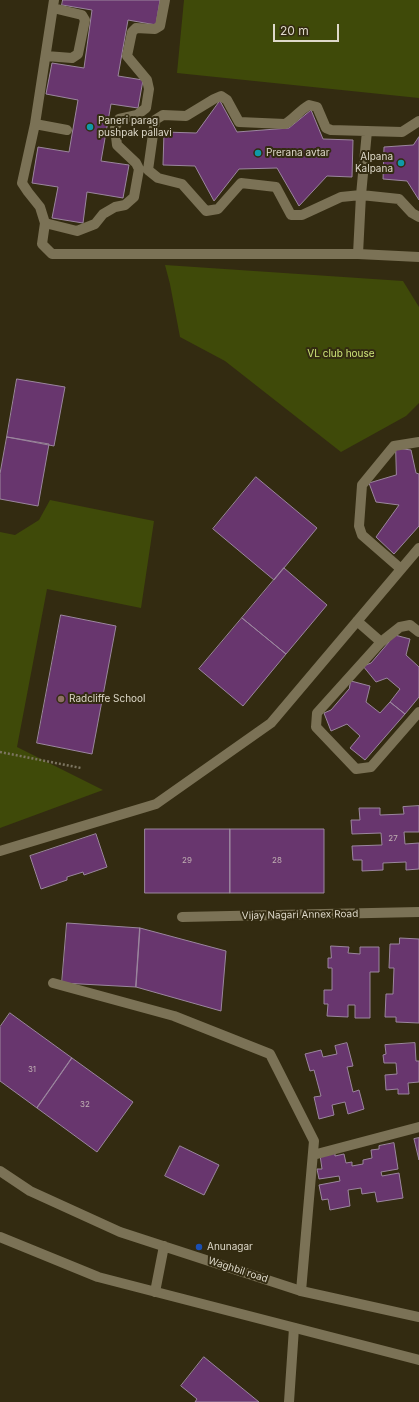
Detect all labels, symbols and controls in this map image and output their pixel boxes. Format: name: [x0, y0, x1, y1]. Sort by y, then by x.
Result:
scale bar: [275, 16, 341, 42]
text: 20 m: [280, 23, 309, 38]
place label: Paneri parag pushpak pallavi: [98, 115, 172, 138]
marker: Paneri parag pushpak pallavi: [85, 122, 95, 132]
place label: Prerana avtar: [266, 147, 329, 159]
marker: Prerana avtar: [253, 148, 263, 158]
place label: Alpana Kalpana: [355, 151, 393, 174]
marker: Alpana Kalpana: [396, 158, 406, 168]
park label: VL club house: [307, 348, 375, 360]
place label: Radcliffe School: [69, 693, 145, 705]
marker: Radcliffe School: [56, 694, 66, 704]
house number: 27: [388, 834, 398, 844]
house number: 29: [182, 856, 192, 866]
house number: 28: [272, 856, 282, 866]
street label: Vijay Nagari Annex Road: [242, 908, 358, 922]
house number: 31: [28, 1065, 36, 1075]
house number: 32: [80, 1100, 90, 1110]
place label: Anunagar: [207, 1241, 253, 1253]
marker: Anunagar: [194, 1242, 204, 1252]
street label: Waghbil road: [207, 1255, 269, 1285]

